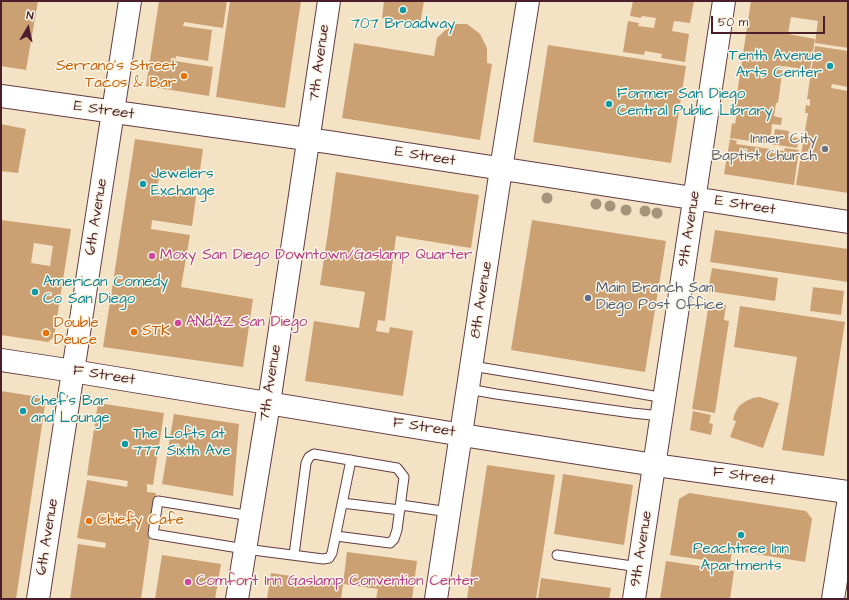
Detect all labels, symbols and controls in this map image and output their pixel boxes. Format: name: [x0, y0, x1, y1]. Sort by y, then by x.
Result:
marker: 707 Broadway: [398, 5, 408, 15]
north arrow: [8, 8, 48, 48]
text: N: [25, 8, 35, 24]
scale bar: [713, 8, 827, 34]
text: 50 m: [718, 14, 748, 31]
place label: 707 Broadway: [351, 16, 455, 34]
street label: 7th Avenue: [306, 23, 334, 103]
place label: Tenth Avenue Arts Center: [729, 48, 822, 83]
place label: Serrano's Street Tacos & Bar: [56, 58, 176, 93]
marker: Tenth Avenue Arts Center: [825, 61, 835, 71]
marker: Serrano's Street Tacos & Bar: [179, 71, 189, 81]
place label: Former San Diego Central Public Library: [617, 86, 773, 121]
street label: E Street: [72, 98, 136, 124]
marker: Former San Diego Central Public Library: [604, 99, 614, 109]
place label: Inner City Baptist Church: [712, 131, 817, 166]
street label: E Street: [393, 143, 457, 171]
marker: Inner City Baptist Church: [820, 144, 830, 154]
place label: Jewelers Exchange: [151, 166, 215, 201]
street label: 6th Avenue: [82, 177, 112, 257]
marker: Jewelers Exchange: [138, 179, 148, 189]
street label: 9th Avenue: [675, 190, 705, 268]
street label: E Street: [713, 192, 777, 220]
place label: Moxy San Diego Downtown/Gaslamp Quarter: [160, 247, 472, 265]
marker: Moxy San Diego Downtown/Gaslamp Quarter: [147, 251, 157, 261]
street label: 8th Avenue: [467, 260, 497, 340]
place label: American Comedy Co San Diego: [43, 274, 168, 309]
place label: Main Branch San Diego Post Office: [596, 280, 724, 315]
marker: American Comedy Co San Diego: [30, 287, 40, 297]
marker: Main Branch San Diego Post Office: [583, 293, 593, 303]
place label: ANdAZ San Diego: [186, 314, 307, 332]
place label: Double Deuce: [54, 315, 99, 350]
marker: ANdAZ San Diego: [173, 318, 183, 328]
place label: STK: [142, 323, 170, 341]
marker: STK: [129, 327, 139, 337]
marker: Double Deuce: [41, 328, 51, 338]
street label: 7th Avenue: [256, 343, 286, 423]
street label: F Street: [72, 362, 136, 390]
place label: Chef's Bar and Lounge: [31, 393, 110, 428]
marker: Chef's Bar and Lounge: [18, 406, 28, 416]
street label: F Street: [392, 414, 456, 442]
place label: The Lofts at 777 Sixth Ave: [133, 426, 231, 461]
marker: The Lofts at 777 Sixth Ave: [120, 439, 130, 449]
street label: F Street: [712, 464, 776, 490]
street label: 6th Avenue: [33, 497, 63, 577]
street label: 9th Avenue: [627, 510, 657, 588]
place label: Chiefy Cafe: [97, 512, 184, 530]
marker: Chiefy Cafe: [84, 516, 94, 526]
marker: Peachtree Inn Apartments: [736, 530, 746, 540]
place label: Peachtree Inn Apartments: [693, 541, 789, 576]
place label: Comfort Inn Gaslamp Convention Center: [196, 573, 478, 591]
marker: Comfort Inn Gaslamp Convention Center: [183, 577, 193, 587]

